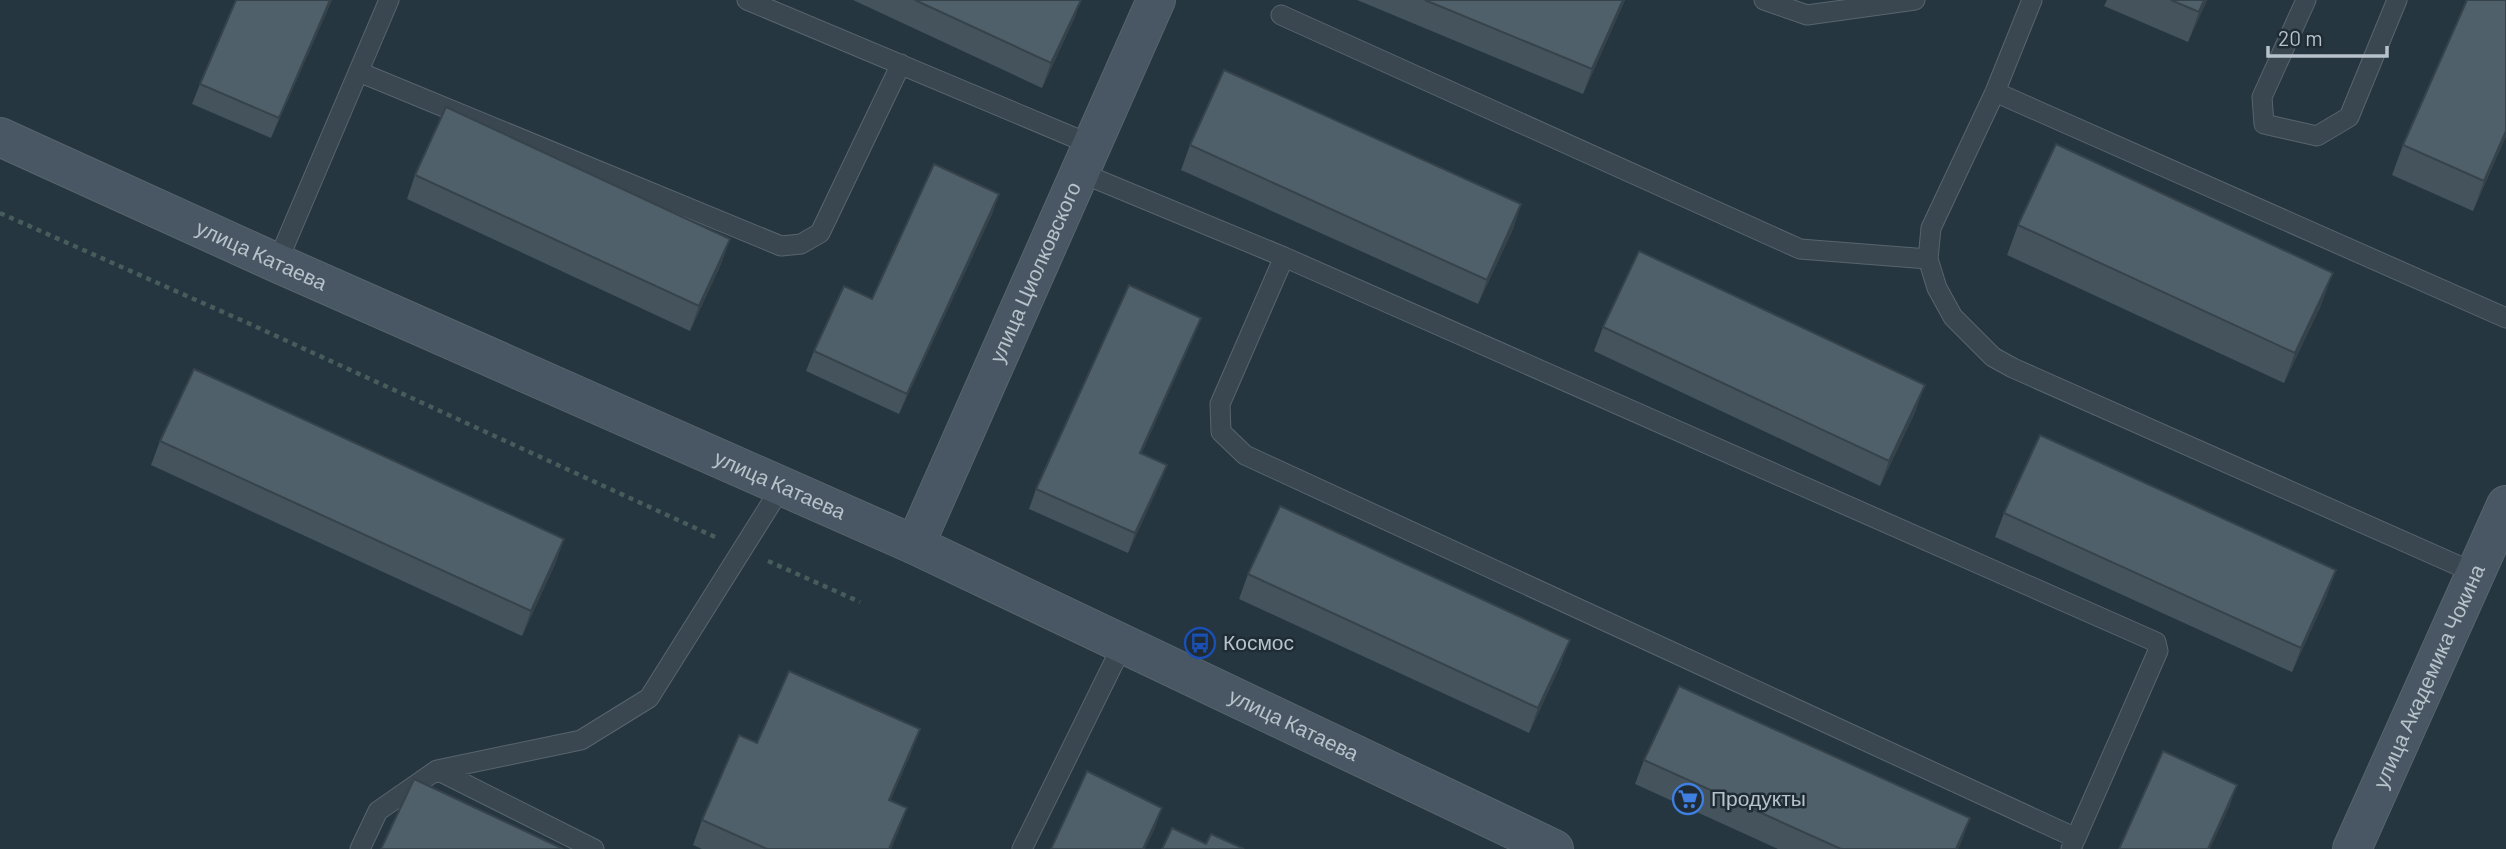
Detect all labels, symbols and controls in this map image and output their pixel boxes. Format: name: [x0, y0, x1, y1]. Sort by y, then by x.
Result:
scale bar: [2268, 14, 2387, 58]
text: 20 m: [2278, 25, 2323, 50]
street label: улица Циолковского: [983, 177, 1085, 366]
street label: улица Катаева: [193, 214, 332, 295]
street label: улица Катаева: [711, 444, 850, 524]
street label: улица Академика Чокина: [2367, 560, 2489, 792]
bus stop icon: Космос: [1183, 626, 1217, 660]
place label: Космос: [1223, 629, 1294, 654]
street label: улица Катаева: [1225, 682, 1363, 765]
supermarket icon: Продукты: [1671, 782, 1705, 816]
place label: Продукты: [1711, 785, 1806, 810]

